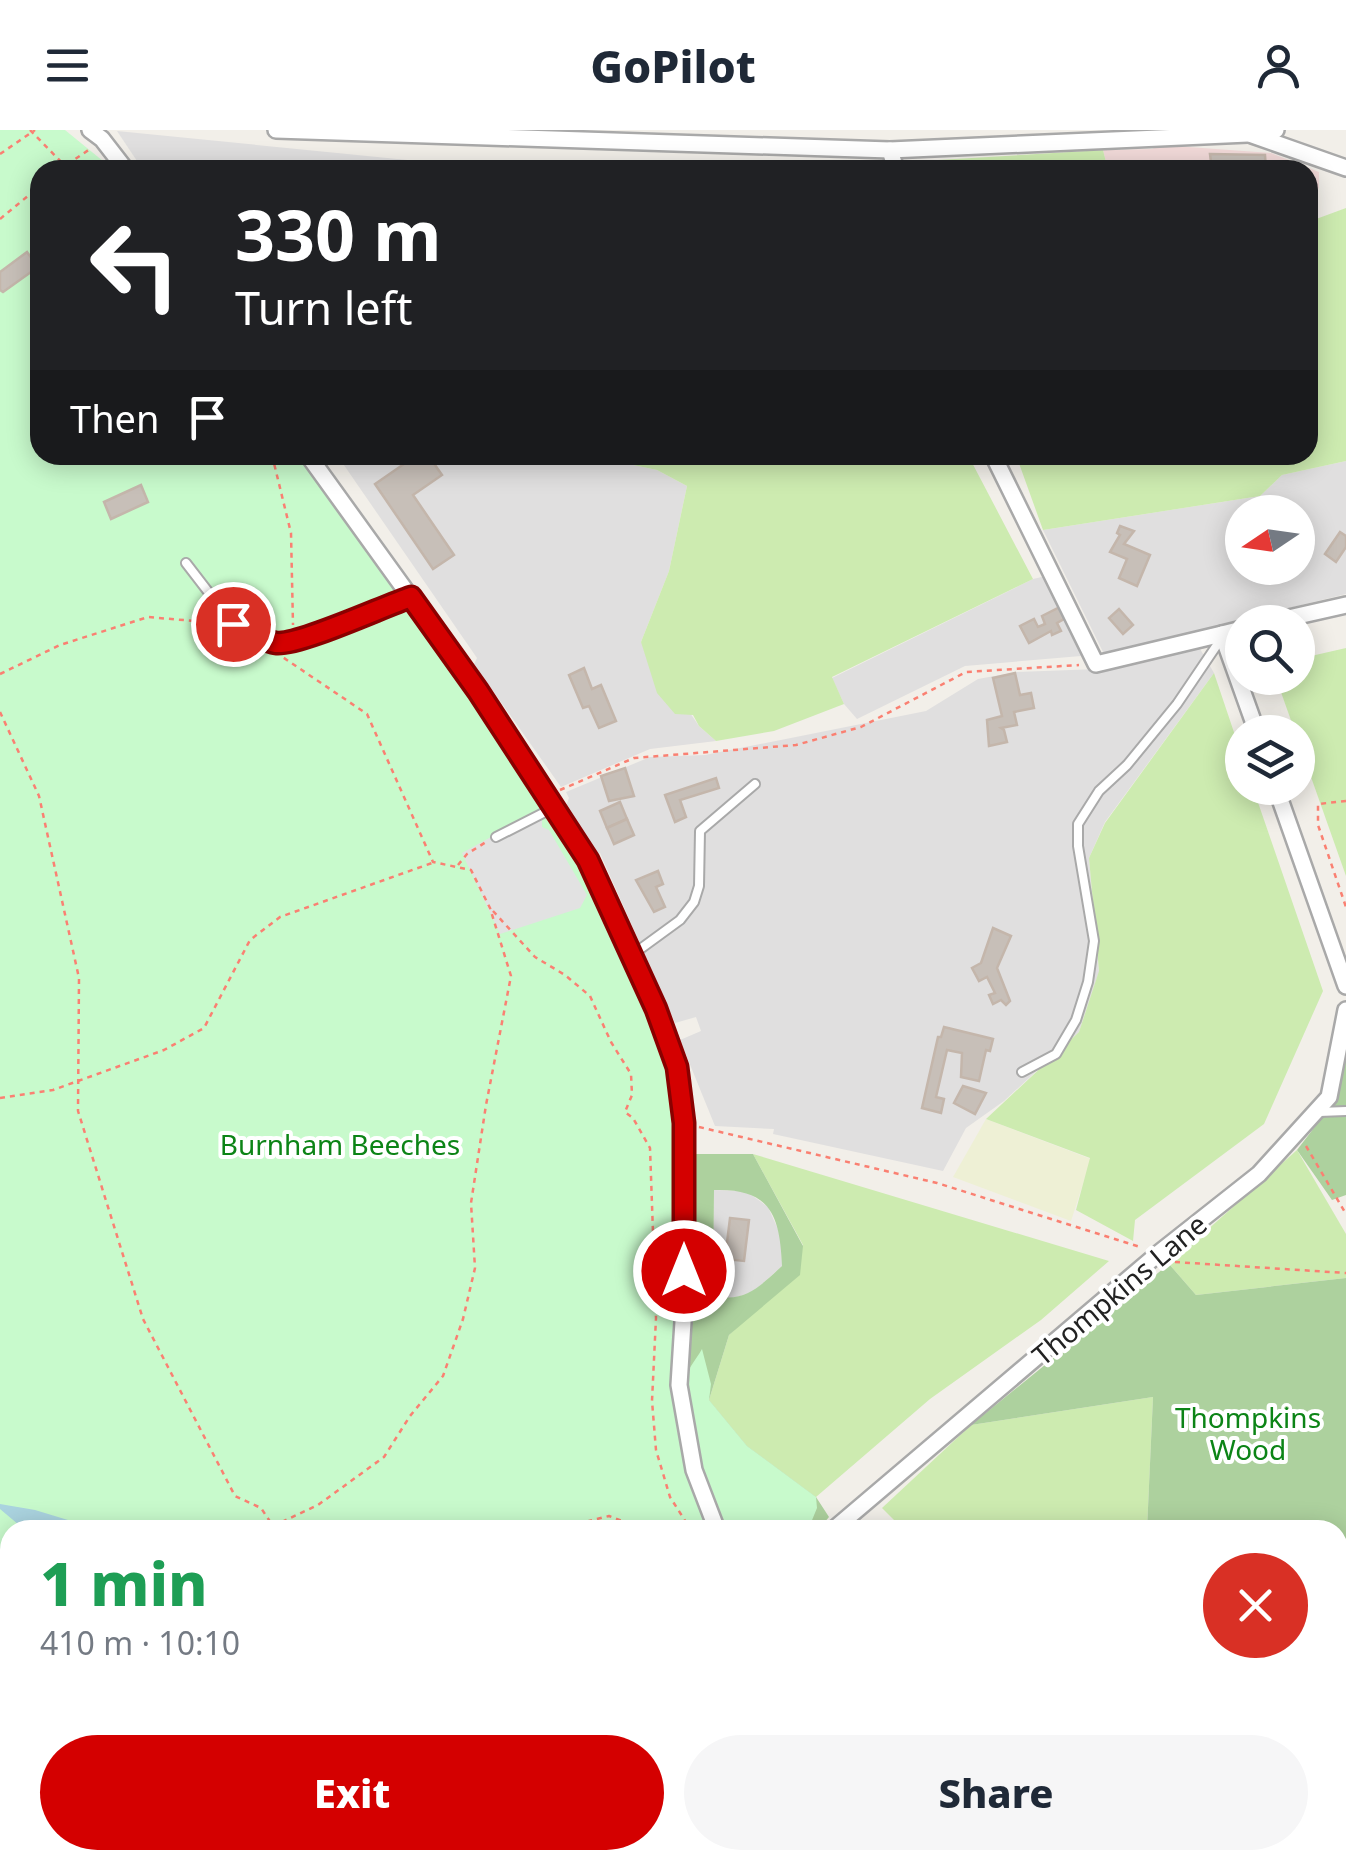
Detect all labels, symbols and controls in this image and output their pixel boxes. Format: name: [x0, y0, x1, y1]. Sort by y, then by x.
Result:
text: GoPilot: [590, 35, 756, 96]
icon: menu: [40, 38, 95, 93]
icon: person: [1251, 38, 1306, 93]
text: 330 m: [235, 186, 442, 282]
icon: left: [70, 200, 200, 330]
text: Turn left: [235, 277, 412, 338]
icon: arrive: [180, 390, 235, 445]
text: Then: [70, 392, 160, 444]
north arrow: [1225, 495, 1315, 585]
map controls: [1225, 495, 1315, 805]
pin: [191, 582, 276, 667]
icon: arrive: [206, 597, 261, 652]
button: search: [1225, 605, 1315, 695]
button: layers: [1225, 715, 1315, 805]
park label: Burnham Beeches: [220, 1125, 460, 1163]
street label: Thompkins Lane: [1024, 1205, 1214, 1373]
position arrow: [632, 1219, 736, 1323]
park label: Thompkins Wood: [1175, 1398, 1321, 1468]
text: 1 min: [40, 1542, 208, 1624]
button: close: [1203, 1553, 1308, 1658]
text: 410 m · 10:10: [40, 1621, 240, 1664]
button: Exit: [40, 1735, 664, 1850]
button: Share: [684, 1735, 1308, 1850]

